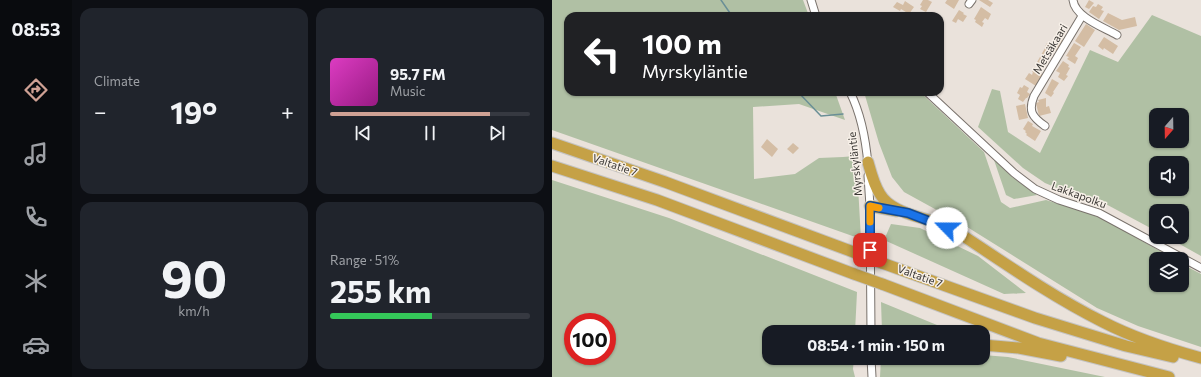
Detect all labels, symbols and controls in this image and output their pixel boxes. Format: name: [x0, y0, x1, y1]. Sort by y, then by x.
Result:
text: 08:53: [12, 18, 60, 40]
street label: Metsäkaari: [1030, 21, 1070, 76]
text: 100 m: [642, 26, 722, 60]
icon: left: [576, 28, 628, 80]
text: Myrskyläntie: [642, 60, 748, 82]
text: 95.7 FM: [390, 65, 446, 83]
text: Climate: [94, 73, 140, 89]
icon: directions: [22, 76, 50, 104]
text: Music: [390, 83, 425, 99]
text: 19°: [170, 93, 217, 130]
text: −: [94, 98, 107, 125]
text: +: [281, 98, 294, 125]
north arrow: [1149, 108, 1189, 148]
map controls: [1149, 108, 1189, 292]
icon: previous: [352, 122, 374, 144]
icon: pause: [419, 122, 441, 144]
icon: next: [486, 122, 508, 144]
street label: Myrskyläntie: [845, 131, 864, 197]
icon: music: [22, 140, 50, 168]
street label: Valtatie 7: [591, 151, 640, 178]
button: sound: [1149, 156, 1189, 196]
street label: Lakkapolku: [1050, 179, 1109, 211]
icon: phone: [22, 203, 50, 231]
button: search: [1149, 204, 1189, 244]
position arrow: [926, 207, 968, 249]
pin: [853, 233, 887, 267]
icon: arrive: [859, 239, 881, 261]
text: 90: [161, 245, 227, 309]
text: Range · 51%: [330, 252, 399, 268]
button: layers: [1149, 252, 1189, 292]
street label: Valtatie 7: [896, 261, 945, 290]
icon: climate: [22, 267, 50, 295]
text: 255 km: [330, 272, 431, 309]
text: km/h: [178, 303, 210, 319]
speed limit sign: 100: [564, 313, 616, 365]
icon: car: [22, 331, 50, 359]
text: 08:54 · 1 min · 150 m: [807, 336, 945, 354]

